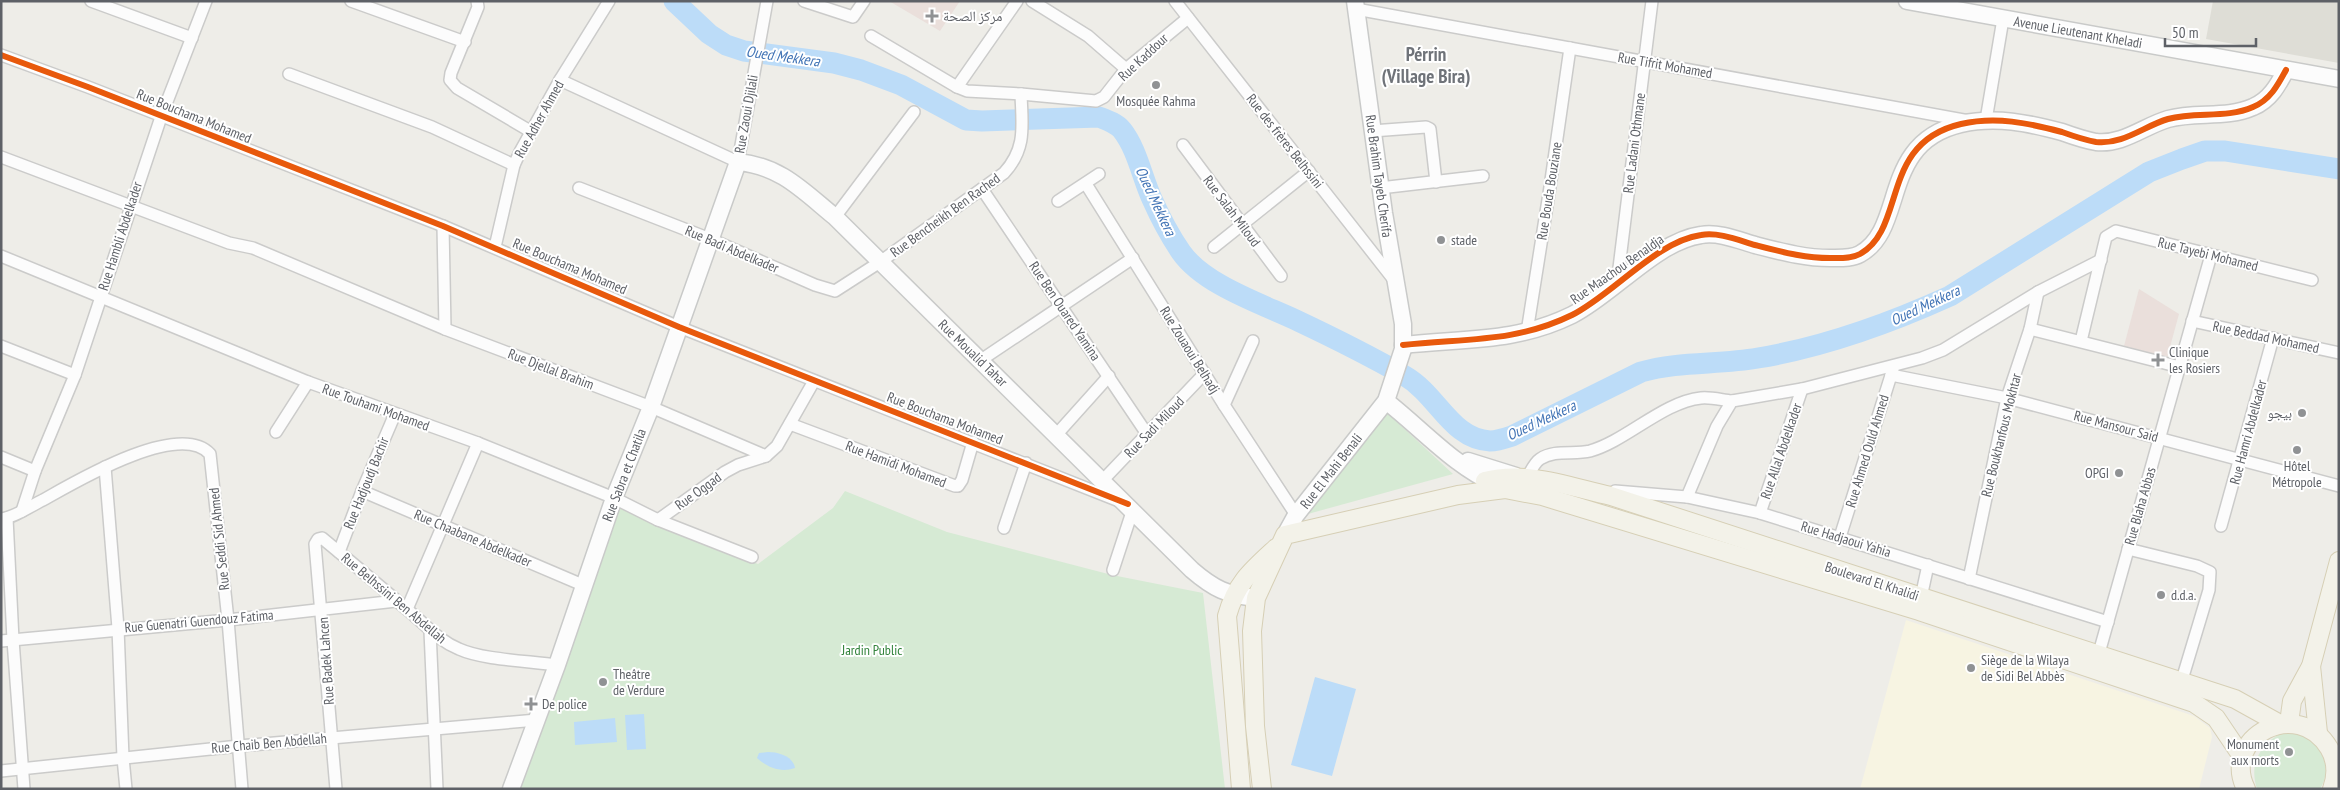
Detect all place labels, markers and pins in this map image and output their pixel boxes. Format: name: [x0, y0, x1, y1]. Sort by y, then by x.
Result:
place label: مركز الصحة: [943, 7, 1002, 25]
marker: مركز الصحة: [925, 9, 939, 23]
marker: Mosquée Rahma: [1150, 79, 1162, 91]
place label: Mosquée Rahma: [1116, 92, 1196, 110]
place label: stade: [1451, 231, 1477, 249]
marker: stade: [1435, 234, 1447, 246]
place label: Clinique les Rosiers: [2169, 343, 2220, 377]
marker: Clinique les Rosiers: [2151, 353, 2165, 367]
place label: بيجو: [2267, 404, 2292, 422]
marker: بيجو: [2296, 407, 2308, 419]
marker: Hôtel Métropole: [2291, 444, 2303, 456]
place label: Hôtel Métropole: [2272, 457, 2322, 491]
place label: OPGI: [2085, 464, 2109, 482]
marker: OPGI: [2113, 467, 2125, 479]
place label: d.d.a.: [2171, 586, 2196, 604]
marker: d.d.a.: [2155, 589, 2167, 601]
place label: Siège de la Wilaya de Sidi Bel Abbès: [1981, 651, 2069, 685]
marker: Siège de la Wilaya de Sidi Bel Abbès: [1965, 662, 1977, 674]
place label: Theâtre de Verdure: [613, 665, 665, 699]
marker: Theâtre de Verdure: [597, 676, 609, 688]
place label: De police: [542, 695, 587, 713]
marker: De police: [524, 697, 538, 711]
place label: Monument aux morts: [2227, 735, 2279, 769]
marker: Monument aux morts: [2283, 746, 2295, 758]

